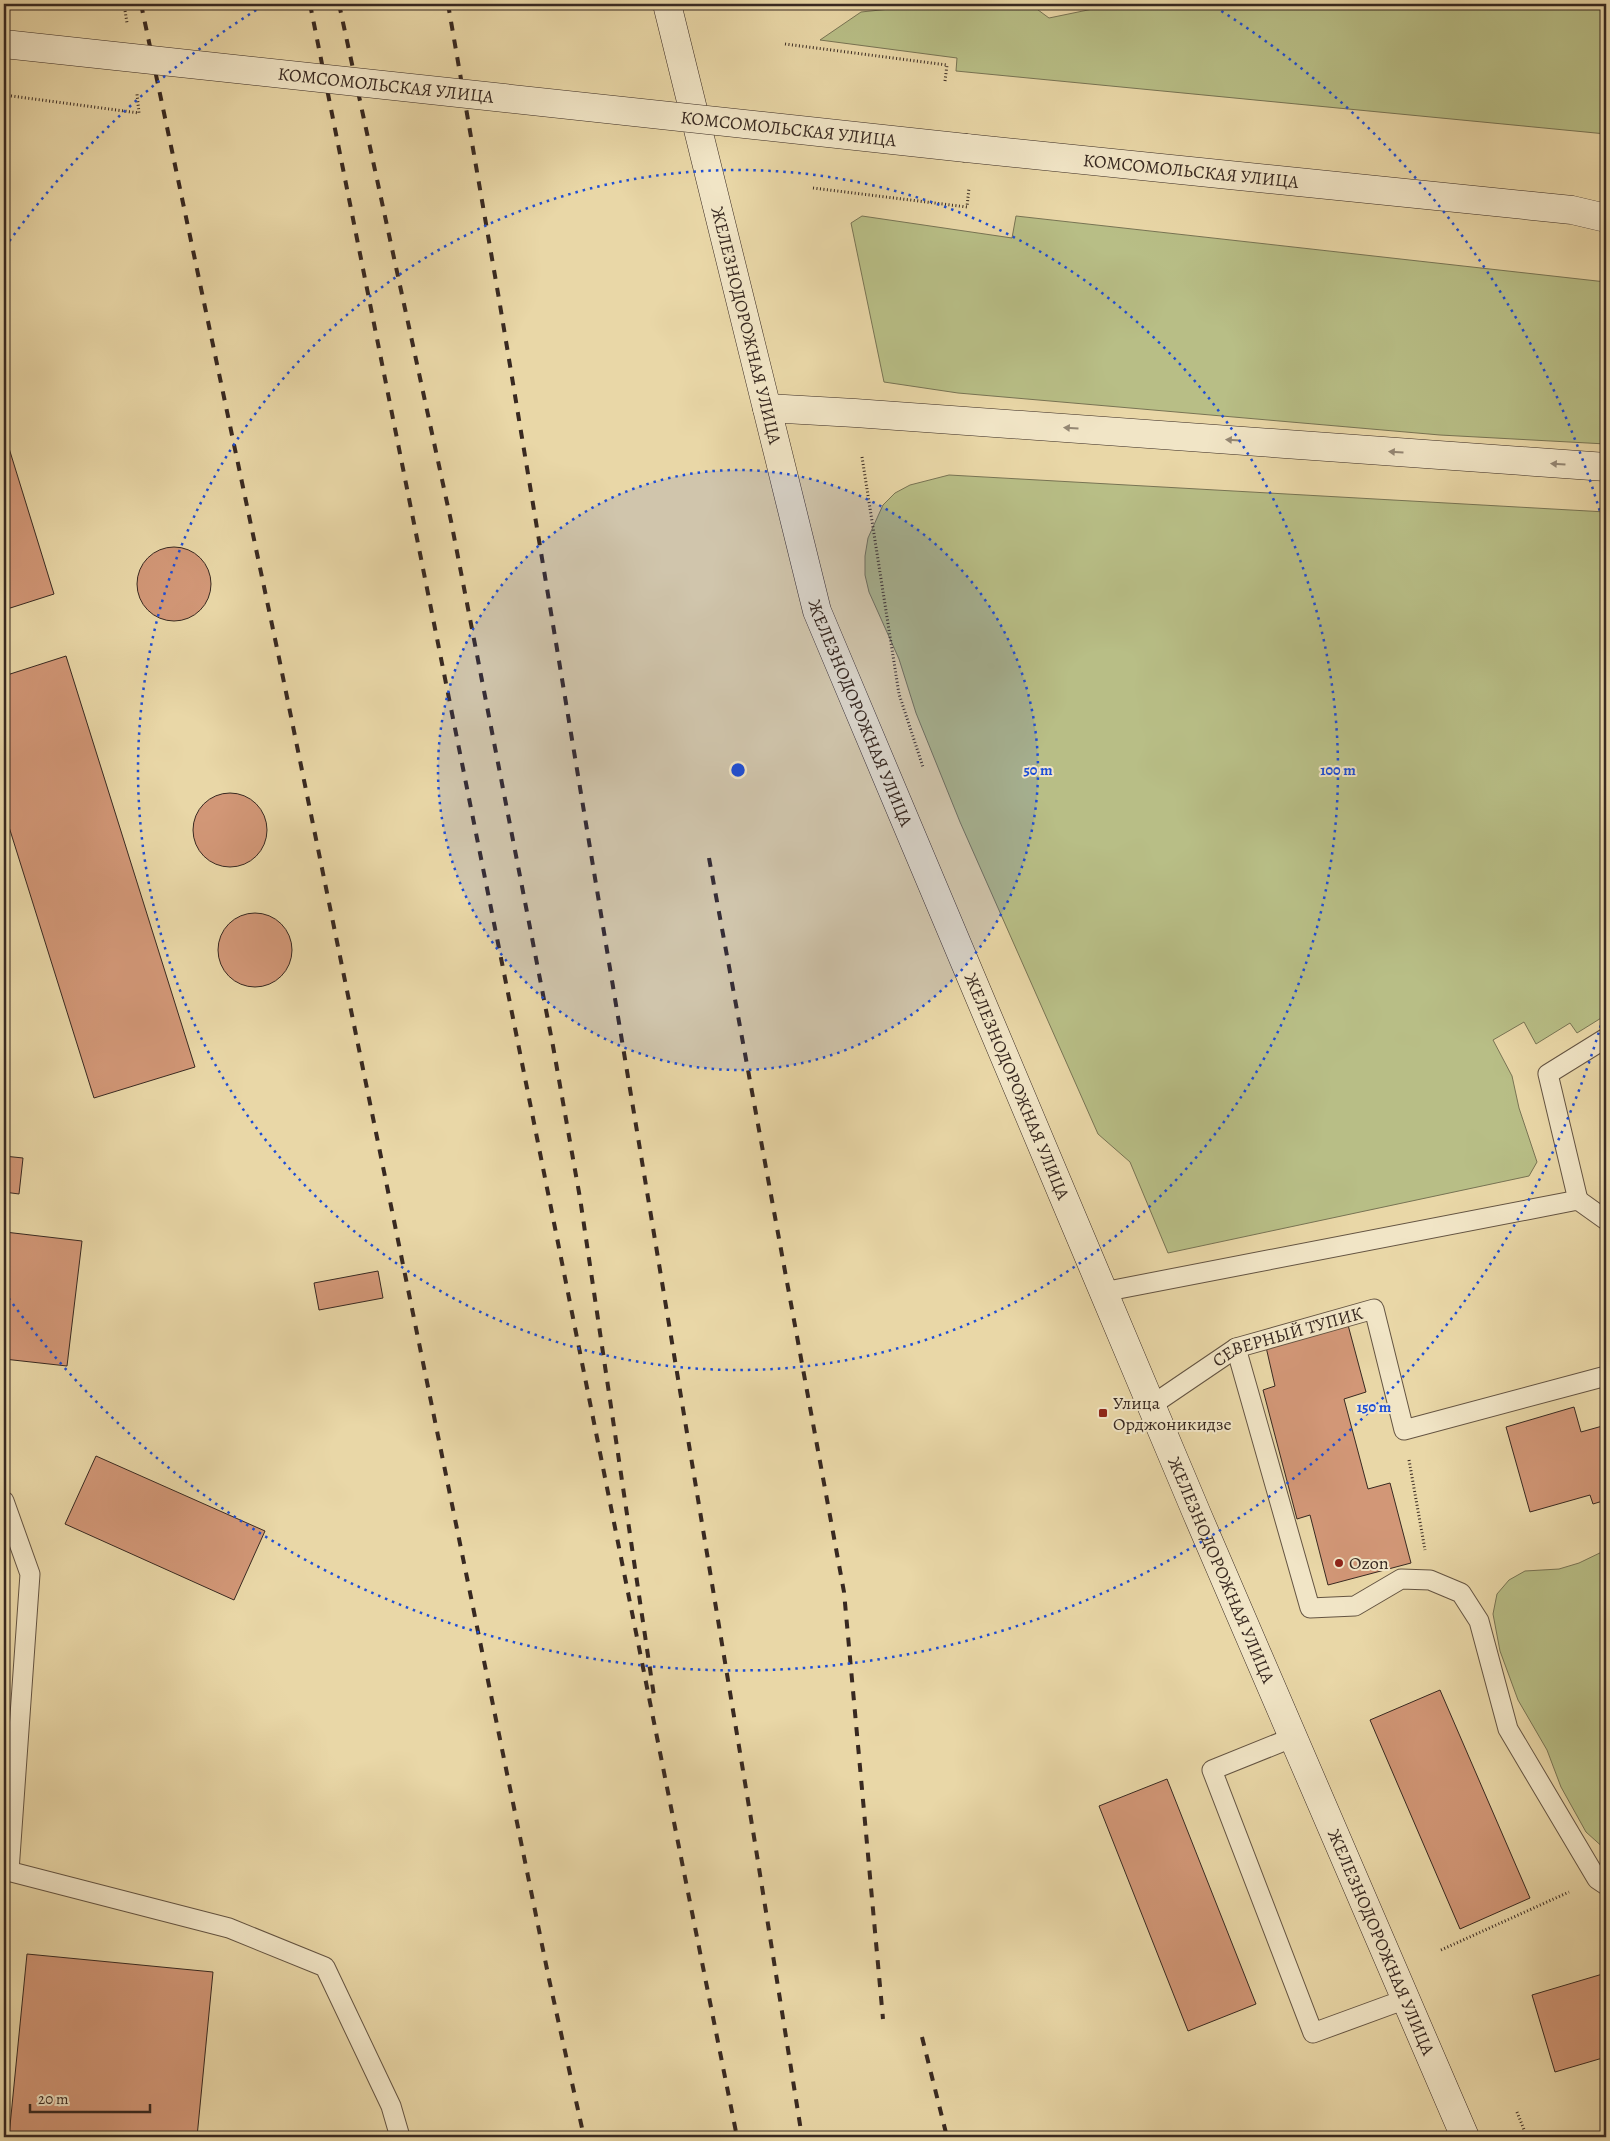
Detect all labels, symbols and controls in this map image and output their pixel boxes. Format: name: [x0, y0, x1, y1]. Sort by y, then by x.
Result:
street label: КОМСОМОЛЬСКАЯ УЛИЦА: [277, 62, 495, 109]
street label: КОМСОМОЛЬСКАЯ УЛИЦА: [679, 105, 898, 152]
street label: КОМСОМОЛЬСКАЯ УЛИЦА: [1082, 148, 1300, 194]
street label: ЖЕЛЕЗНОДОРОЖНАЯ УЛИЦА: [706, 204, 787, 447]
one-way arrow: [1063, 424, 1079, 432]
one-way arrow: [1225, 436, 1241, 444]
one-way arrow: [1387, 448, 1403, 456]
one-way arrow: [1549, 460, 1565, 468]
street label: ЖЕЛЕЗНОДОРОЖНАЯ УЛИЦА: [803, 597, 918, 831]
text: 50 m: [1023, 760, 1053, 780]
text: 100 m: [1320, 760, 1356, 780]
centre of rings: [729, 761, 747, 779]
street label: ЖЕЛЕЗНОДОРОЖНАЯ УЛИЦА: [959, 969, 1076, 1204]
street label: СЕВЕРНЫЙ ТУПИК: [1208, 1301, 1366, 1373]
place label: Улица Орджоникидзе: [1113, 1391, 1232, 1436]
text: 150 m: [1357, 1397, 1392, 1417]
marker: Улица Орджоникидзе: [1097, 1407, 1109, 1419]
street label: ЖЕЛЕЗНОДОРОЖНАЯ УЛИЦА: [1162, 1453, 1281, 1687]
place label: Ozon: [1349, 1551, 1389, 1575]
marker: Ozon: [1333, 1557, 1345, 1569]
street label: ЖЕЛЕЗНОДОРОЖНАЯ УЛИЦА: [1322, 1825, 1441, 2059]
scale bar: [30, 2081, 150, 2113]
text: 20 m: [38, 2089, 69, 2109]

